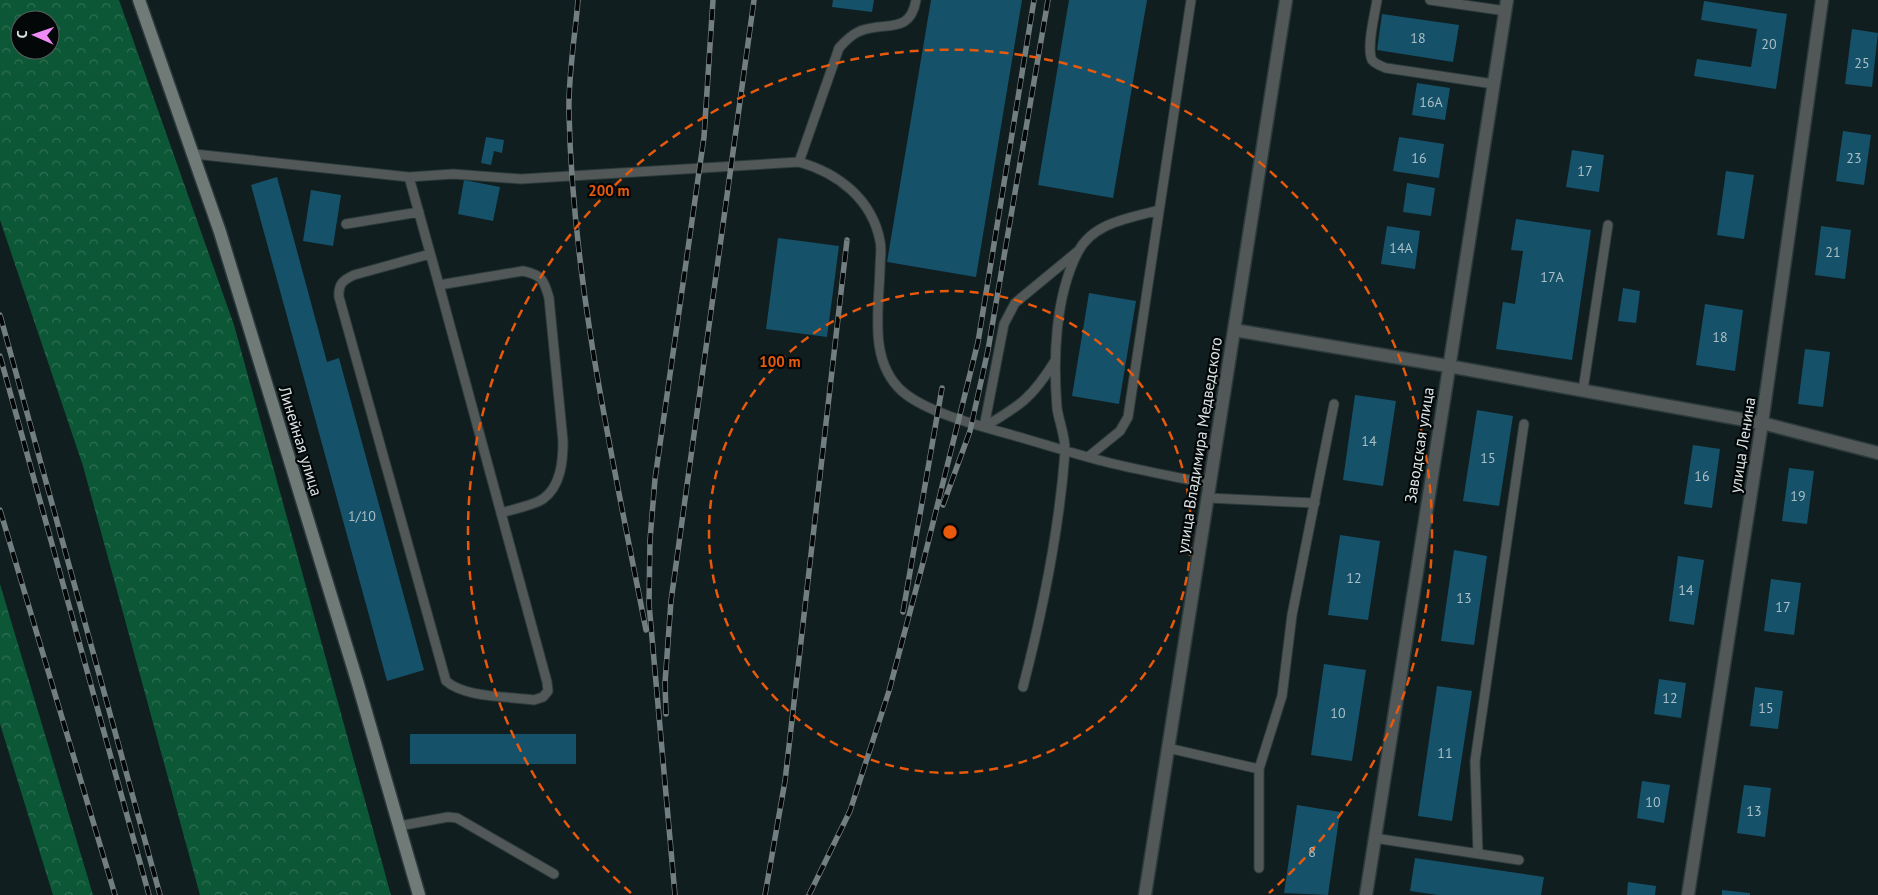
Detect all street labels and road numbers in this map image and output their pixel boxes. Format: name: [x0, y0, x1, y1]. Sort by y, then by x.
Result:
street label: улица Владимира Медведского: [1172, 335, 1226, 555]
street label: Линейная улица: [275, 383, 327, 498]
street label: Заводская улица: [1400, 386, 1438, 504]
street label: улица Ленина: [1725, 396, 1759, 494]

